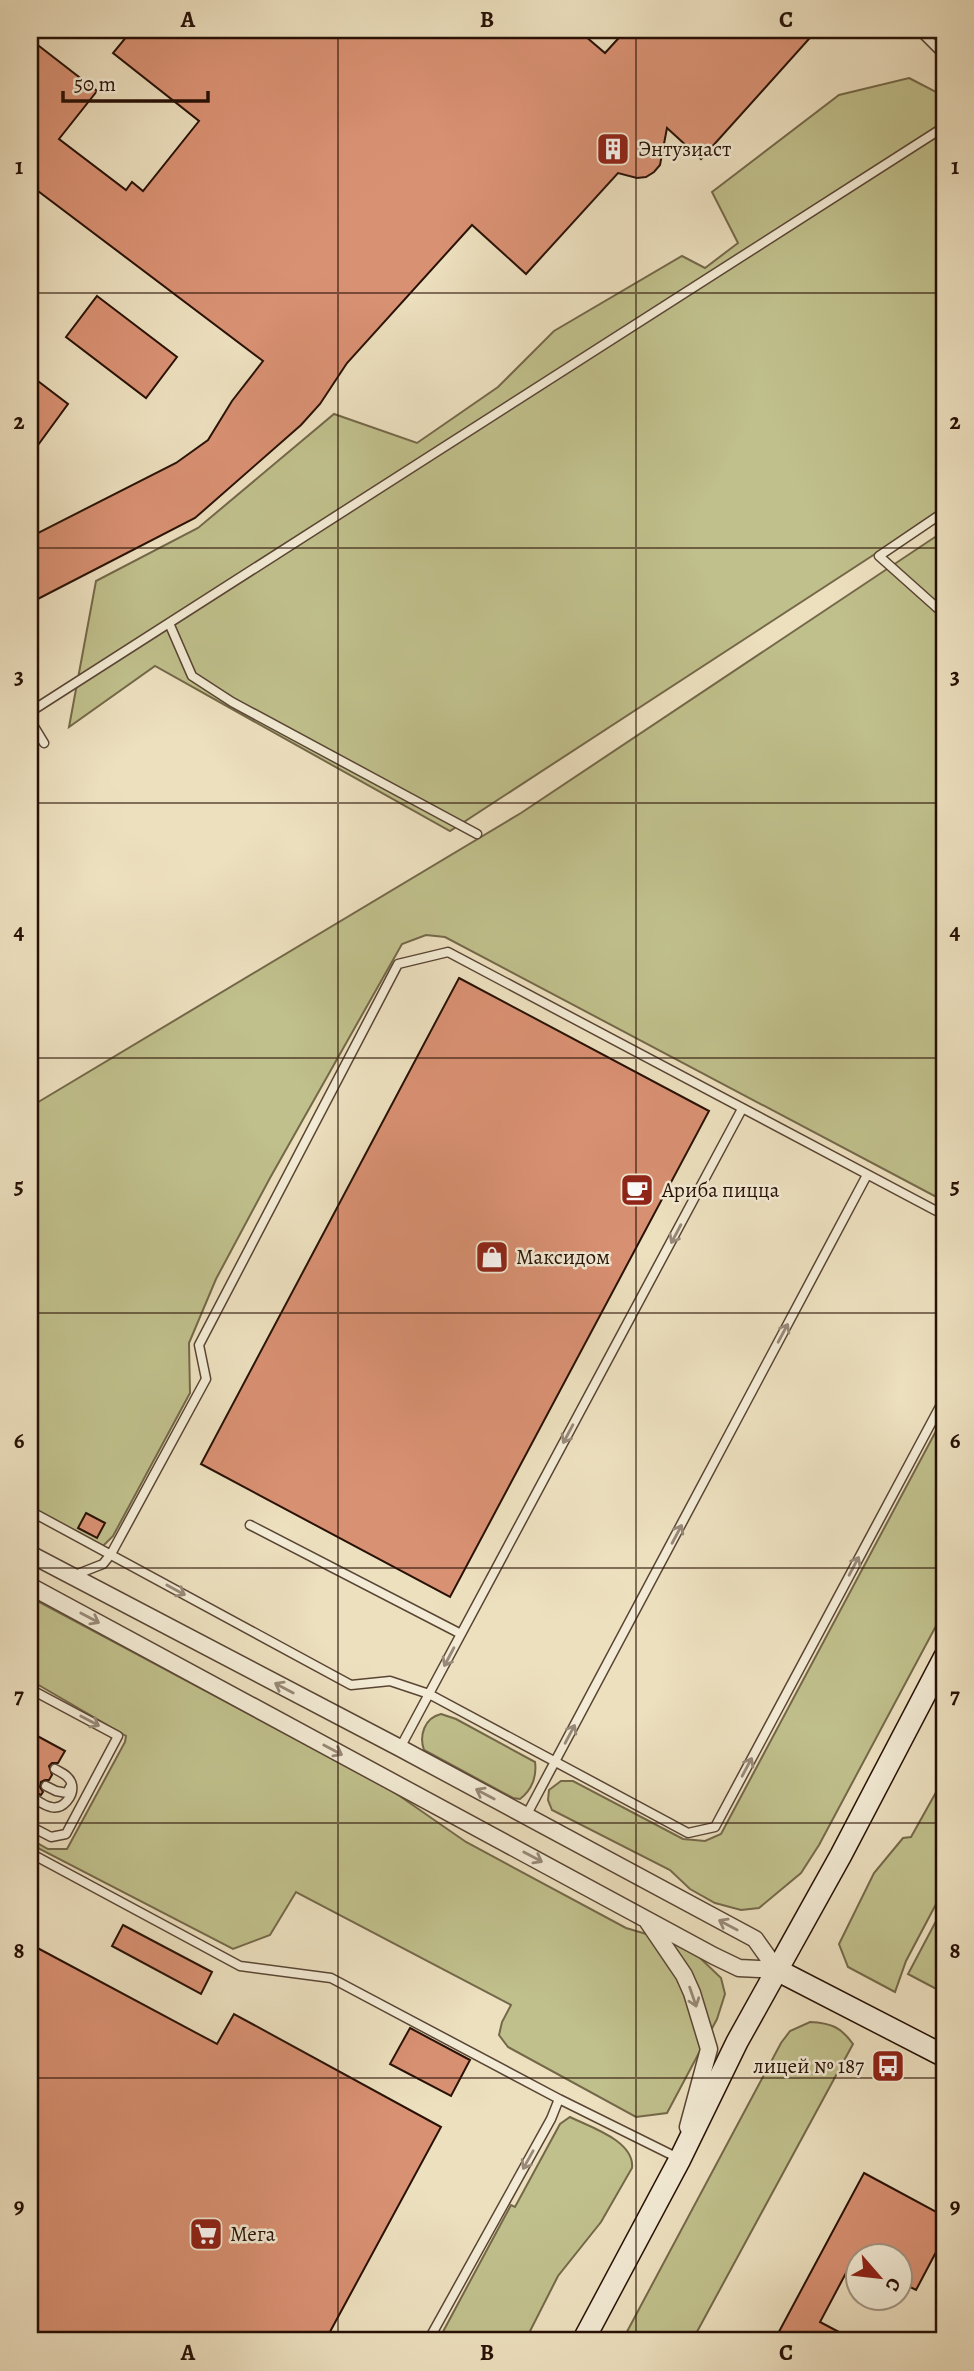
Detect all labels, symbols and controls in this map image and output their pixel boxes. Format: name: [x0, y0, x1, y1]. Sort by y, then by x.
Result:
text: A: [180, 4, 196, 35]
text: B: [480, 4, 494, 35]
text: C: [779, 4, 793, 35]
scale bar: [63, 60, 208, 104]
text: 50 m: [74, 70, 116, 98]
building icon: Энтузиаст: [594, 130, 632, 168]
place label: Энтузиаст: [638, 135, 731, 163]
text: 1: [15, 151, 23, 182]
text: 1: [951, 151, 959, 182]
text: 2: [13, 406, 25, 437]
text: 2: [949, 406, 961, 437]
text: 3: [14, 661, 24, 692]
text: 3: [950, 661, 960, 692]
text: 4: [14, 916, 25, 947]
text: 4: [950, 916, 961, 947]
text: 5: [14, 1170, 24, 1201]
text: 5: [950, 1170, 960, 1201]
cafe icon: Ариба пицца: [618, 1171, 656, 1209]
place label: Ариба пицца: [661, 1176, 780, 1204]
one-way arrow: [668, 1223, 682, 1244]
shop icon: Максидом: [473, 1238, 511, 1276]
place label: Максидом: [516, 1243, 610, 1271]
one-way arrow: [777, 1323, 791, 1343]
one-way arrow: [561, 1424, 575, 1444]
text: 6: [14, 1425, 25, 1456]
text: 6: [950, 1425, 961, 1456]
one-way arrow: [670, 1524, 684, 1544]
one-way arrow: [847, 1557, 861, 1577]
one-way arrow: [166, 1583, 186, 1597]
one-way arrow: [79, 1612, 100, 1626]
one-way arrow: [442, 1646, 456, 1666]
text: 7: [14, 1680, 24, 1711]
one-way arrow: [274, 1680, 294, 1694]
text: 7: [950, 1680, 960, 1711]
one-way arrow: [79, 1714, 100, 1728]
one-way arrow: [563, 1725, 577, 1745]
one-way arrow: [322, 1743, 343, 1757]
one-way arrow: [741, 1757, 754, 1778]
one-way arrow: [475, 1787, 496, 1800]
one-way arrow: [523, 1851, 543, 1865]
one-way arrow: [719, 1918, 739, 1932]
text: 8: [13, 1935, 25, 1966]
text: 8: [949, 1935, 961, 1966]
one-way arrow: [687, 1985, 700, 2007]
bus stop icon: лицей № 187: [869, 2047, 907, 2085]
place label: лицей № 187: [753, 2052, 864, 2080]
one-way arrow: [521, 2149, 535, 2169]
text: 9: [14, 2190, 24, 2221]
text: 9: [950, 2190, 960, 2221]
supermarket icon: Мега: [187, 2215, 225, 2253]
place label: Мега: [230, 2220, 276, 2248]
north arrow: [844, 2242, 914, 2312]
text: С: [879, 2273, 907, 2296]
text: A: [180, 2337, 196, 2368]
text: B: [480, 2337, 494, 2368]
text: C: [779, 2337, 793, 2368]

